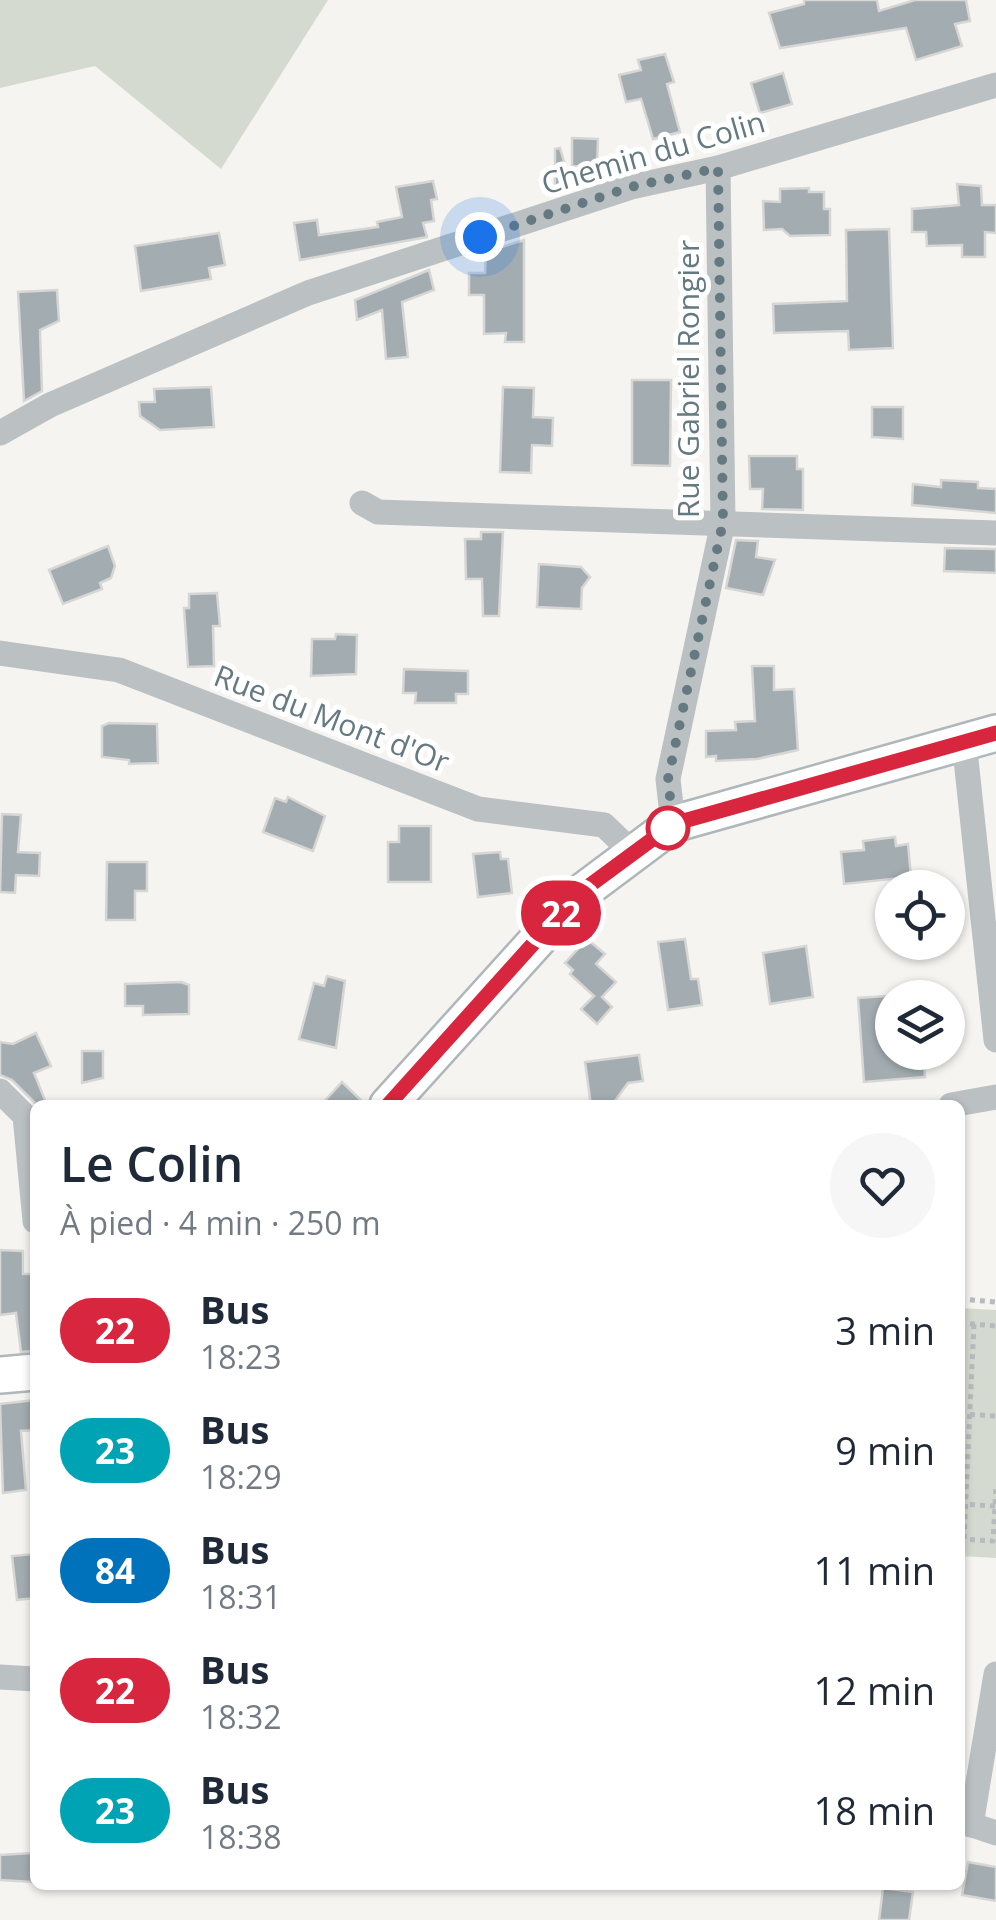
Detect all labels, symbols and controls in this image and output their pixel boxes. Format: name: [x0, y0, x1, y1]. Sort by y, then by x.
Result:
street label: Chemin du Colin: [536, 100, 770, 204]
your location: [455, 212, 505, 262]
street label: Rue Gabriel Rongier: [667, 240, 708, 518]
street label: Rue du Mont d'Or: [209, 654, 455, 782]
unlabelled marker: [647, 807, 689, 849]
map controls: [875, 870, 965, 1070]
button: locate: [875, 870, 965, 960]
line badge: 22: [516, 880, 606, 946]
text: 22: [541, 890, 581, 937]
button: layers: [875, 980, 965, 1070]
text: Le Colin: [60, 1131, 243, 1196]
button: heart: [830, 1133, 935, 1238]
text: À pied · 4 min · 250 m: [60, 1201, 381, 1244]
text: Bus: [200, 1283, 269, 1335]
text: 3 min: [835, 1304, 935, 1356]
text: 22: [95, 1307, 135, 1354]
text: 18:23: [200, 1335, 282, 1378]
text: Bus: [200, 1403, 269, 1455]
text: 9 min: [835, 1424, 935, 1476]
text: 23: [95, 1427, 135, 1474]
text: 18:29: [200, 1455, 282, 1498]
text: Bus: [200, 1523, 269, 1575]
text: 11 min: [814, 1544, 935, 1596]
text: 84: [95, 1547, 135, 1594]
text: 18:31: [200, 1575, 282, 1618]
text: Bus: [200, 1643, 269, 1695]
text: 12 min: [814, 1664, 935, 1716]
text: 22: [95, 1667, 135, 1714]
text: 18:32: [200, 1695, 282, 1738]
text: Bus: [200, 1763, 269, 1815]
text: 18 min: [814, 1784, 935, 1836]
text: 23: [95, 1787, 135, 1834]
text: 18:38: [200, 1815, 282, 1858]

